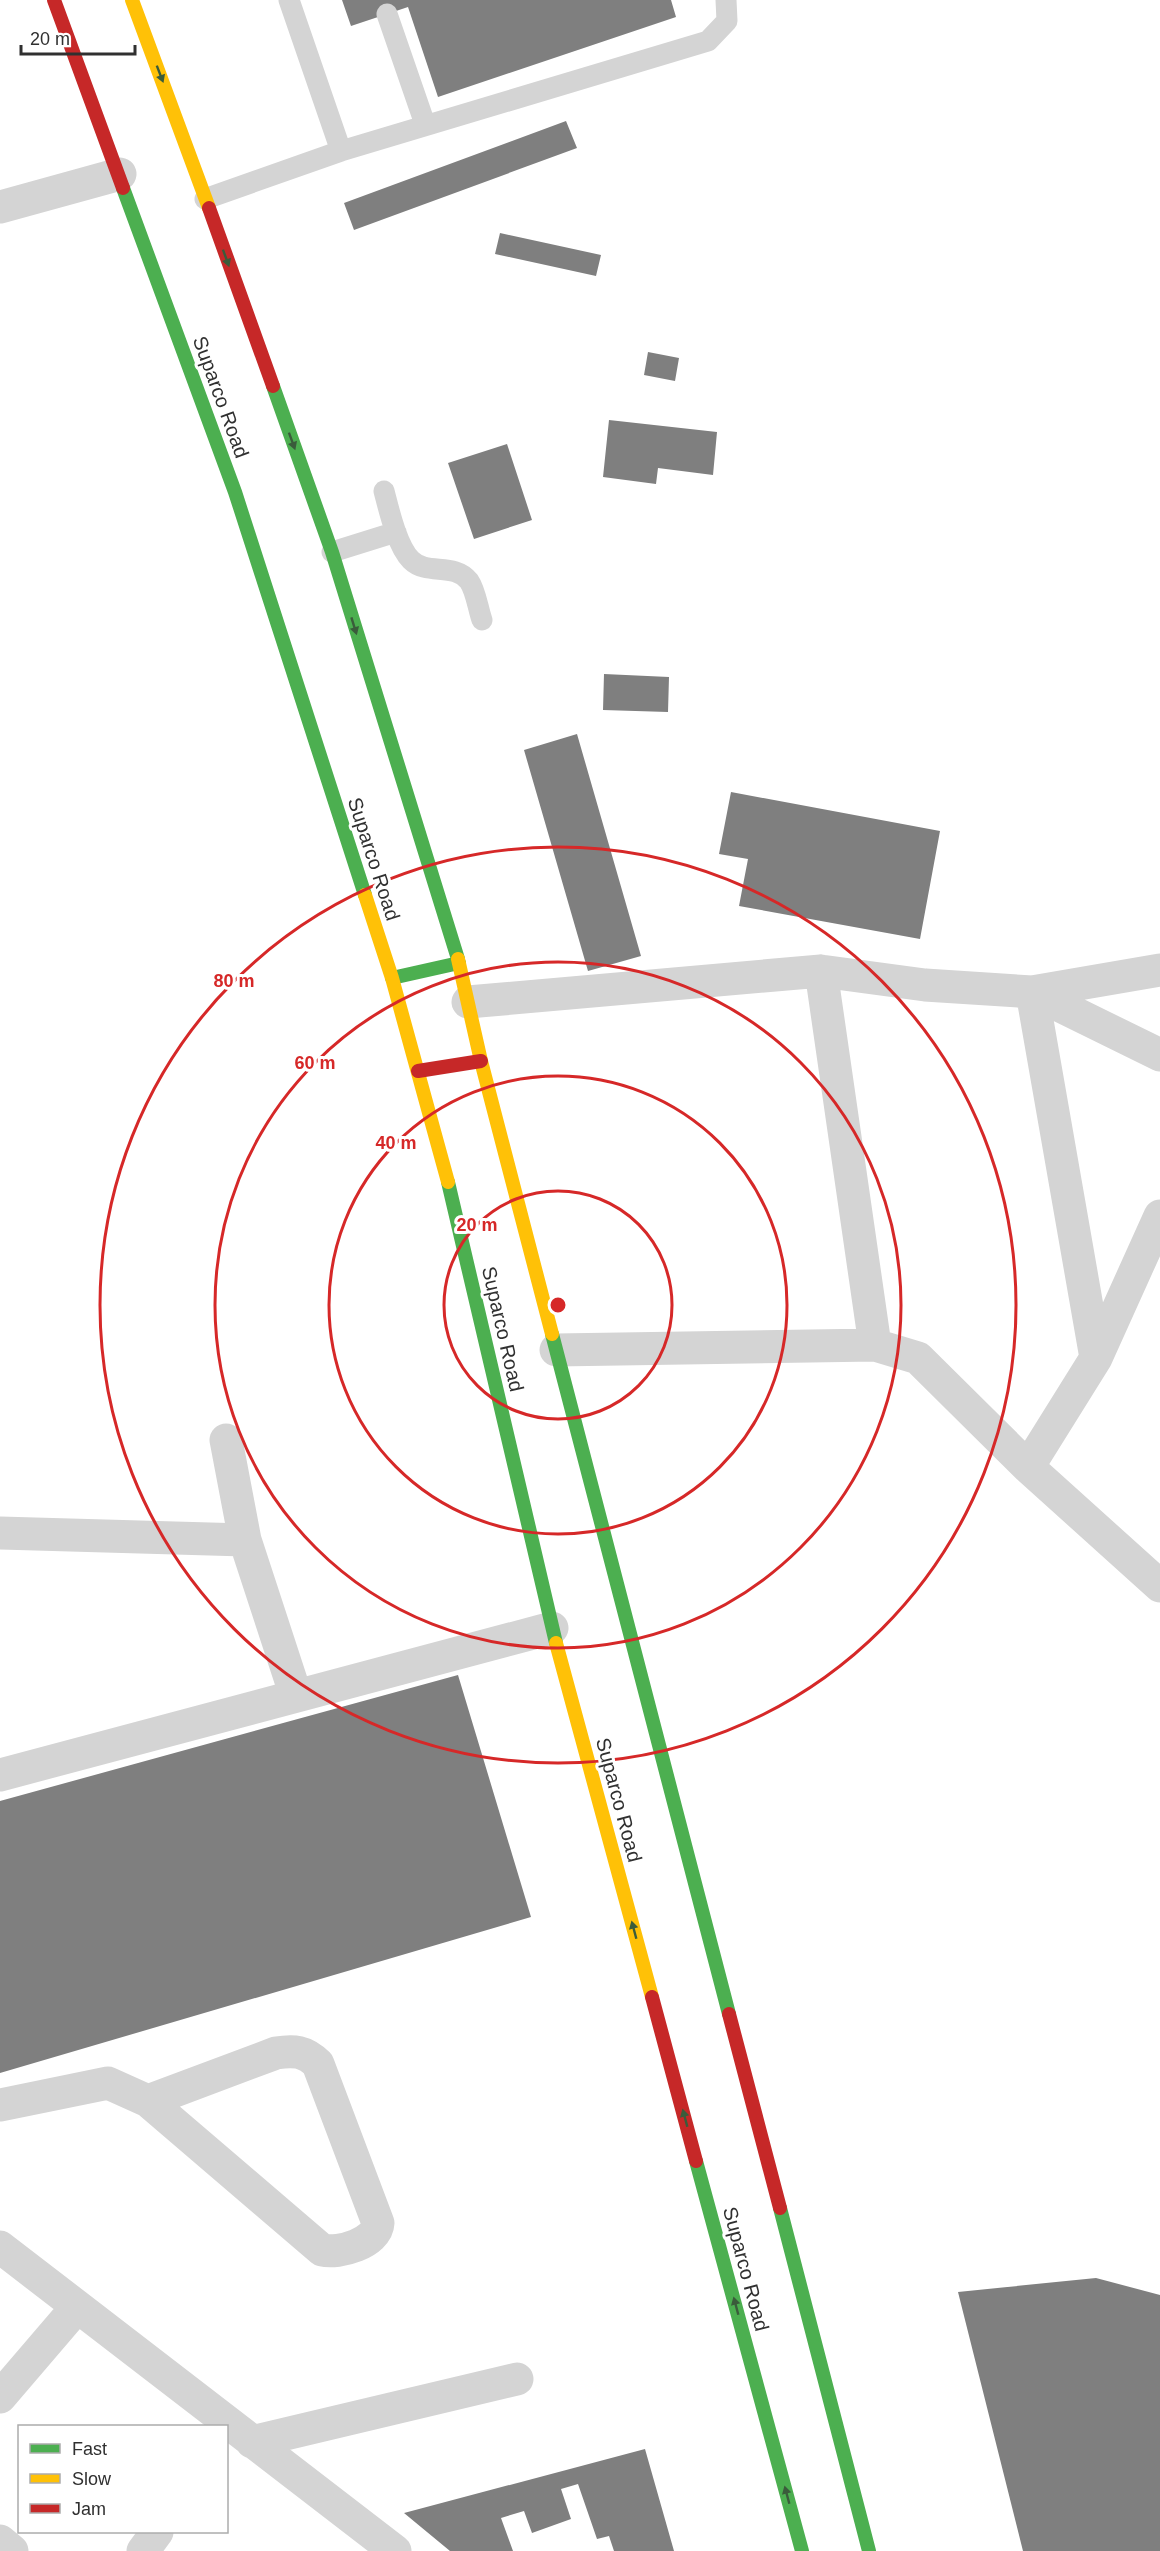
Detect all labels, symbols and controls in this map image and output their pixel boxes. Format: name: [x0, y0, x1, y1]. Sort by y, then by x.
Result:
scale bar: [21, 18, 135, 56]
text: 20 m: [30, 29, 70, 49]
one-way arrow: [155, 66, 165, 84]
one-way arrow: [222, 249, 232, 267]
street label: Suparco Road: [189, 333, 253, 461]
one-way arrow: [288, 432, 297, 450]
one-way arrow: [350, 617, 359, 635]
street label: Suparco Road: [344, 795, 404, 923]
text: 80 m: [213, 971, 255, 991]
text: 60 m: [294, 1053, 336, 1073]
text: 40 m: [375, 1133, 417, 1153]
text: 20 m: [456, 1215, 498, 1235]
street label: Suparco Road: [478, 1264, 528, 1394]
centre of rings: [548, 1295, 568, 1315]
street label: Suparco Road: [592, 1735, 646, 1865]
one-way arrow: [629, 1921, 638, 1939]
one-way arrow: [680, 2109, 689, 2127]
street label: Suparco Road: [719, 2204, 773, 2334]
one-way arrow: [731, 2297, 740, 2315]
legend: [18, 2425, 228, 2533]
text: Fast: [72, 2439, 107, 2459]
text: Slow: [72, 2469, 112, 2489]
one-way arrow: [782, 2485, 791, 2503]
text: Jam: [72, 2499, 106, 2519]

